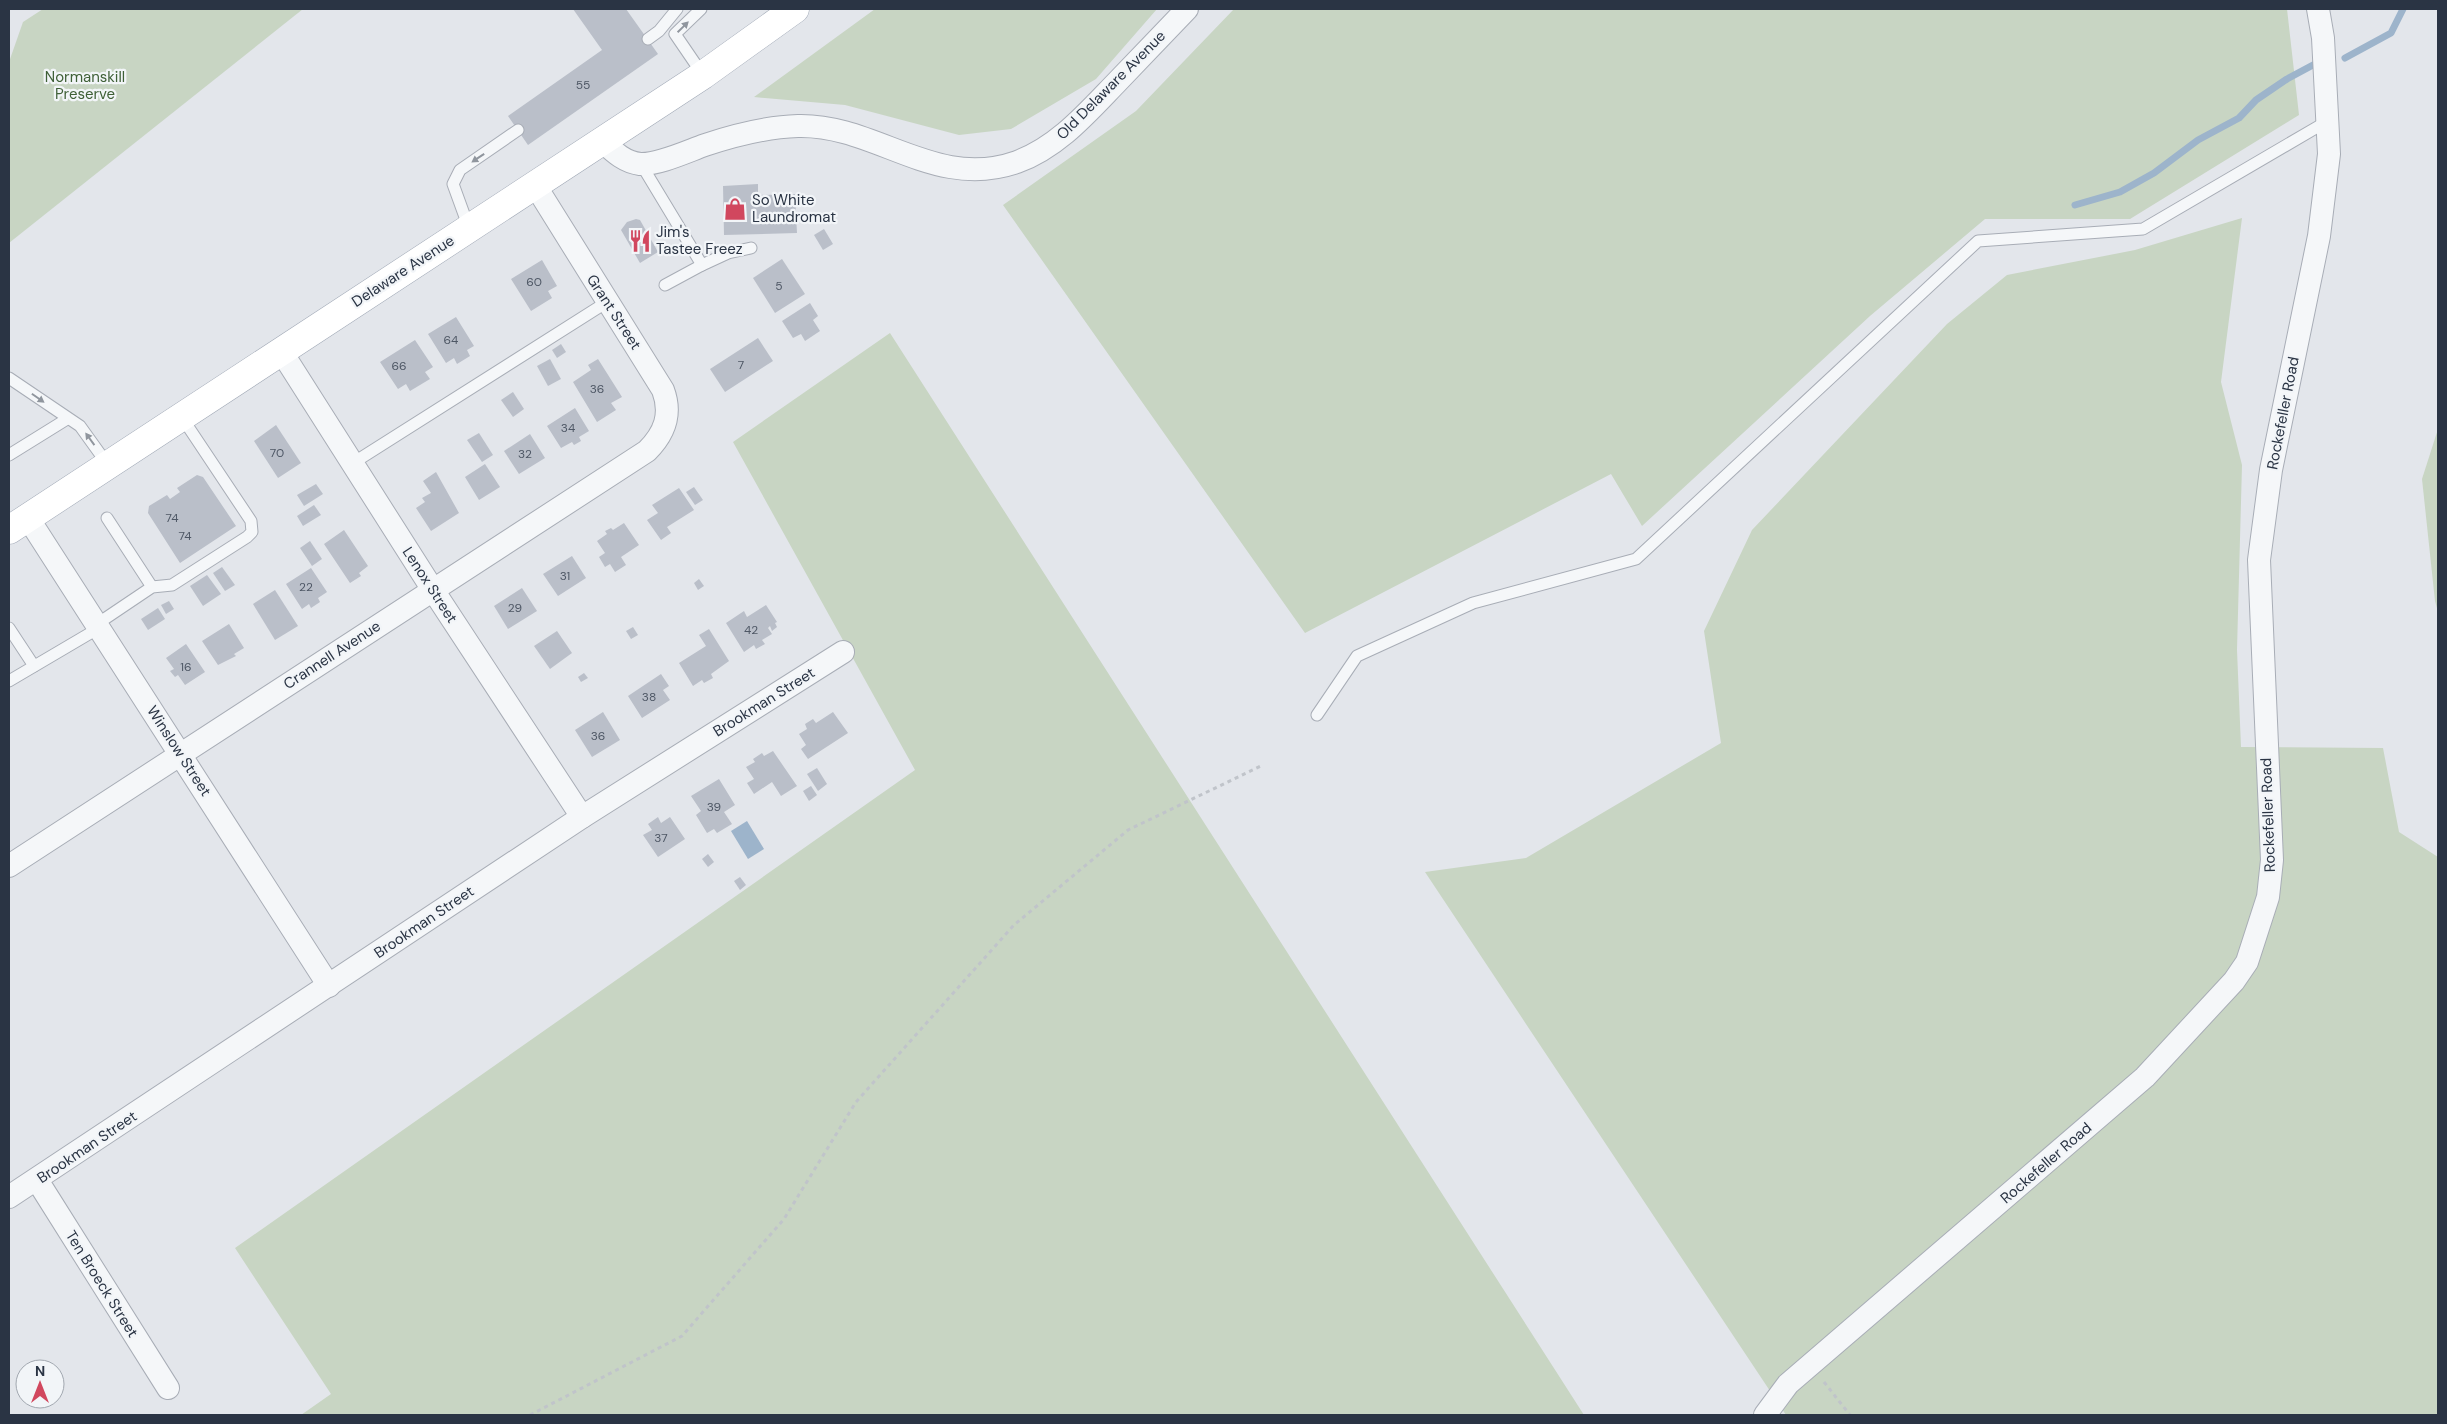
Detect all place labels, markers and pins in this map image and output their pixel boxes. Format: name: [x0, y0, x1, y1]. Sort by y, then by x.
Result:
place label: So White Laundromat: [752, 190, 836, 227]
shop icon: So White Laundromat: [722, 196, 748, 222]
place label: Jim's Tastee Freez: [656, 222, 743, 259]
restaurant icon: Jim's Tastee Freez: [627, 228, 653, 254]

